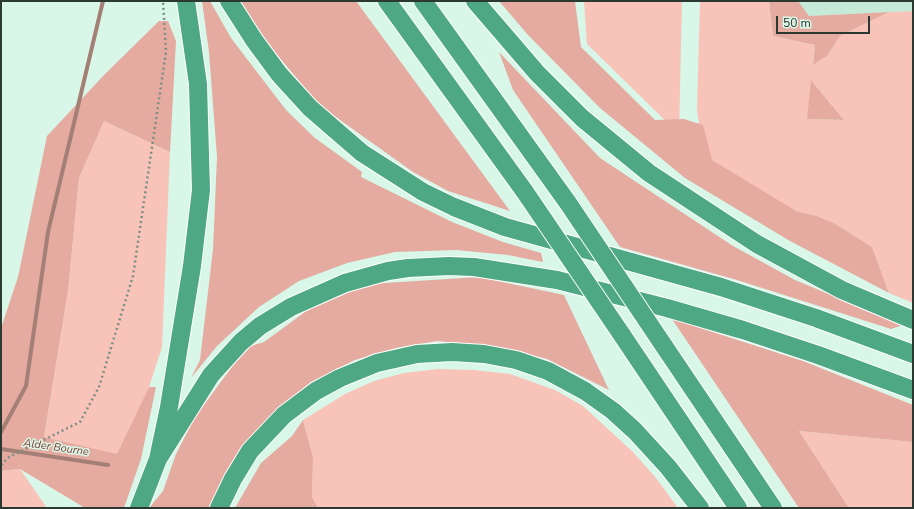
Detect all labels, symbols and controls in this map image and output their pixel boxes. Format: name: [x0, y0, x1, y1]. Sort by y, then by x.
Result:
scale bar: [778, 8, 872, 34]
text: 50 m: [783, 15, 811, 31]
water label: Alder Bourne: [22, 437, 90, 459]

